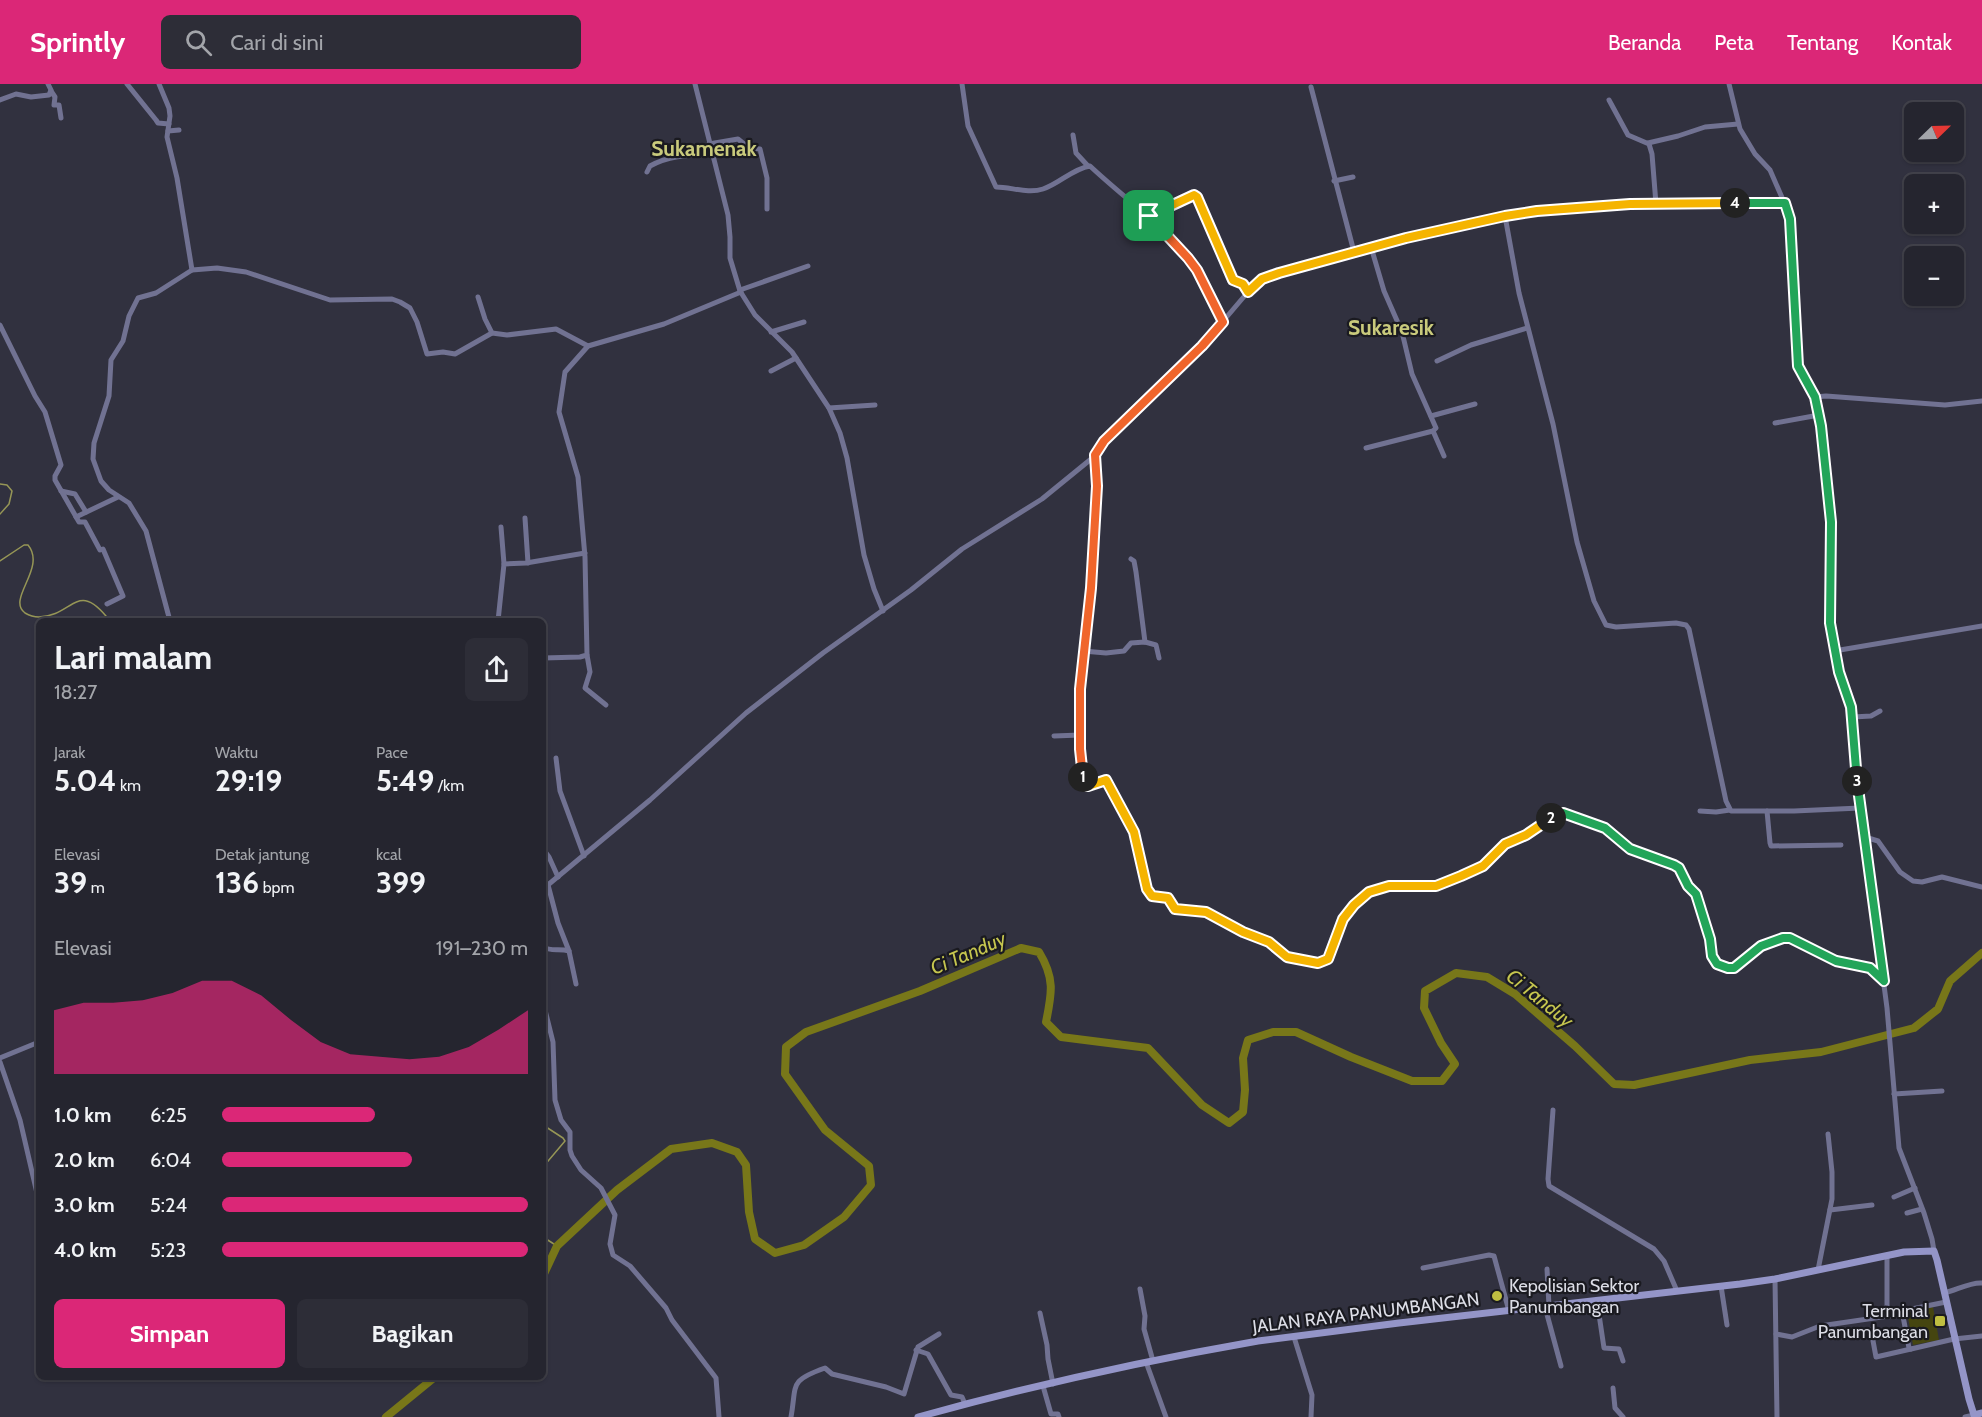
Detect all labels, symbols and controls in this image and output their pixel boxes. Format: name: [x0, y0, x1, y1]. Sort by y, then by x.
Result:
search box: [161, 15, 581, 69]
text: Sprintly: [30, 25, 125, 59]
icon: search: [182, 26, 215, 59]
text: Cari di sini: [230, 29, 323, 56]
text: Beranda: [1608, 30, 1681, 55]
text: Peta: [1714, 30, 1754, 55]
text: Tentang: [1787, 30, 1858, 55]
text: Kontak: [1891, 30, 1952, 55]
north arrow: [1904, 102, 1964, 162]
map controls: [1904, 102, 1964, 306]
district label: Sukamenak: [651, 136, 758, 161]
button: +: [1904, 174, 1964, 234]
pin: 4: [1720, 188, 1750, 218]
pin: [1123, 190, 1174, 241]
text: 4: [1730, 193, 1740, 212]
icon: arrive: [1132, 199, 1165, 232]
button: −: [1904, 246, 1964, 306]
district label: Sukaresik: [1348, 315, 1435, 340]
text: Lari malam: [54, 637, 212, 677]
button: share: [465, 638, 528, 701]
text: 18:27: [54, 680, 97, 704]
text: Jarak: [54, 743, 85, 762]
text: Waktu: [215, 743, 258, 762]
text: Pace: [376, 743, 408, 762]
text: 5.04: [54, 762, 116, 799]
text: 29:19: [215, 762, 282, 799]
text: 5:49: [376, 762, 434, 799]
pin: 1: [1068, 762, 1098, 792]
pin: 3: [1842, 766, 1872, 796]
text: 1: [1080, 767, 1086, 786]
text: 3: [1853, 771, 1861, 790]
text: km: [116, 776, 141, 795]
text: /km: [434, 776, 464, 795]
pin: 2: [1536, 803, 1566, 833]
text: 2: [1547, 808, 1555, 827]
text: Elevasi: [54, 845, 100, 864]
text: Detak jantung: [215, 845, 309, 864]
text: kcal: [376, 845, 402, 864]
text: 39: [54, 864, 87, 901]
text: 136: [215, 864, 259, 901]
text: 399: [376, 864, 426, 901]
text: m: [87, 878, 105, 897]
text: bpm: [259, 878, 295, 897]
water label: Ci Tanduy: [927, 926, 1010, 980]
text: Elevasi: [54, 936, 112, 960]
text: 191–230 m: [436, 936, 528, 960]
water label: Ci Tanduy: [1502, 964, 1579, 1033]
text: 1.0 km: [54, 1103, 111, 1127]
text: 6:25: [150, 1103, 187, 1127]
text: 2.0 km: [54, 1148, 115, 1172]
text: 6:04: [150, 1148, 191, 1172]
text: 3.0 km: [54, 1193, 115, 1217]
text: 5:24: [150, 1193, 187, 1217]
text: 4.0 km: [54, 1238, 116, 1262]
text: 5:23: [150, 1238, 186, 1262]
place label: Kepolisian Sektor Panumbangan: [1509, 1275, 1639, 1318]
street label: JALAN RAYA PANUMBANGAN: [1250, 1288, 1481, 1338]
marker: Kepolisian Sektor Panumbangan: [1490, 1289, 1504, 1303]
button: Simpan: [54, 1299, 285, 1368]
button: Bagikan: [297, 1299, 528, 1368]
place label: Terminal Panumbangan: [1818, 1300, 1929, 1343]
marker: Terminal Panumbangan: [1933, 1314, 1947, 1328]

